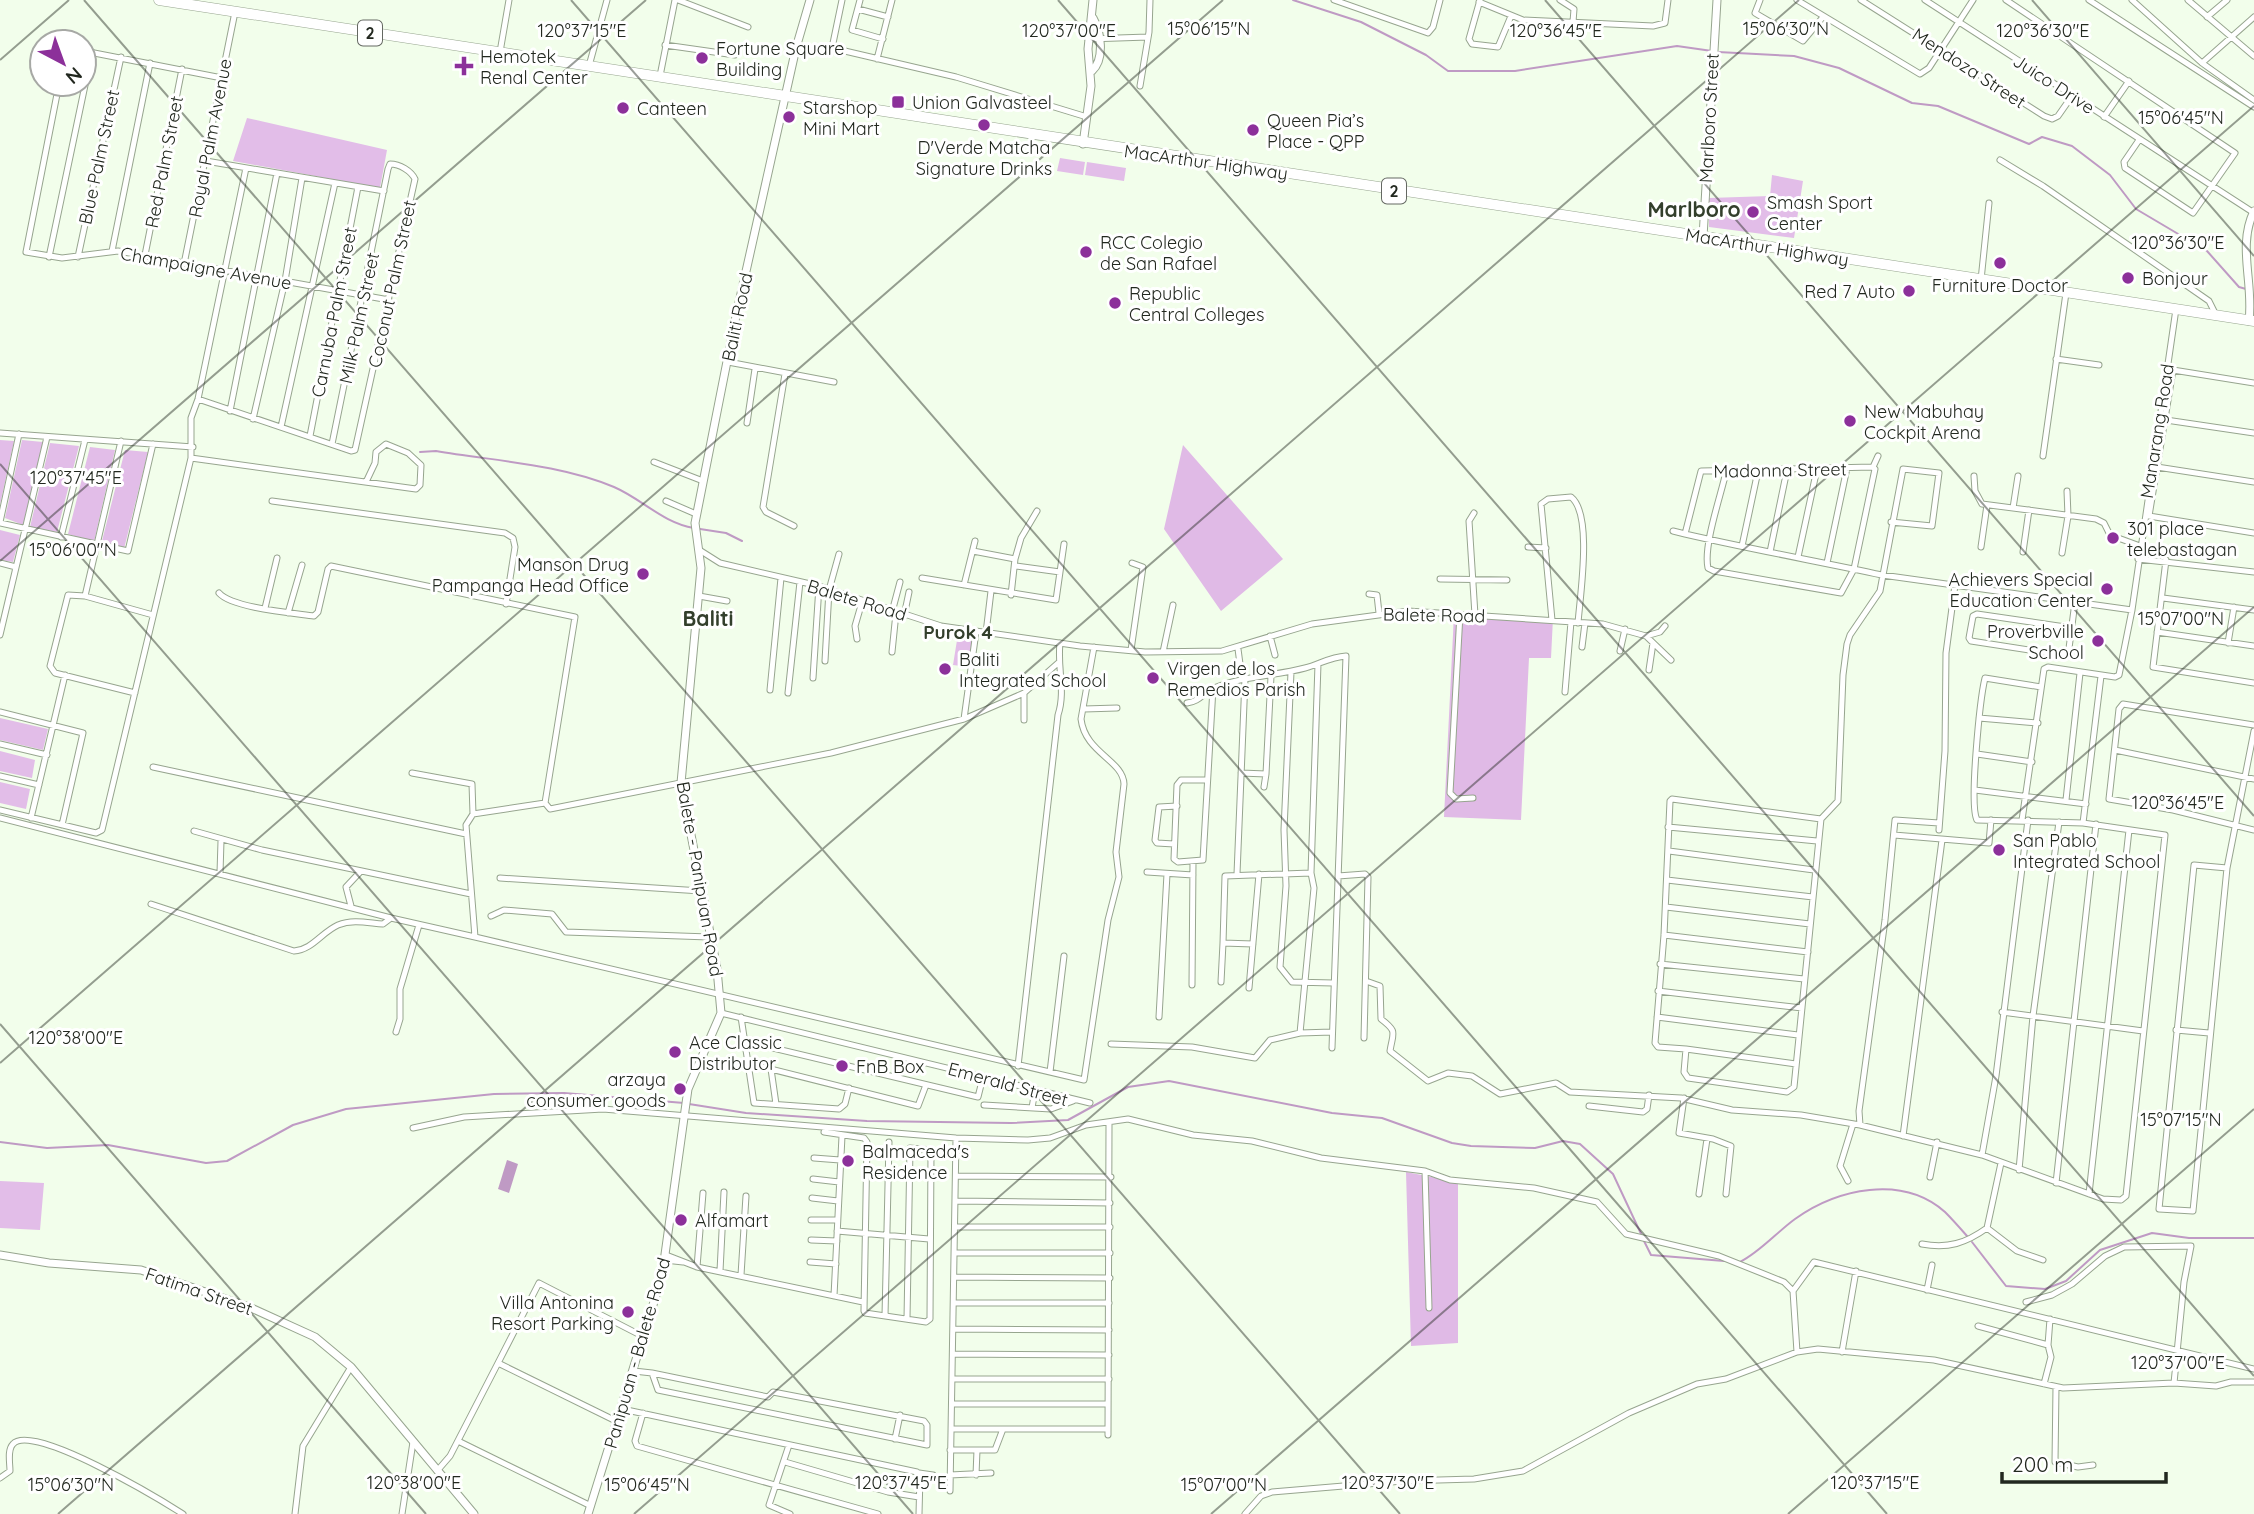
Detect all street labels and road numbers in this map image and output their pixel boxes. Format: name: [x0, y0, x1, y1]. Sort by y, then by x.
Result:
road number: 2: [358, 20, 382, 46]
street label: Mendoza Street: [1908, 23, 2030, 113]
street label: Juico Drive: [2009, 49, 2099, 119]
street label: Marlboro Street: [1694, 52, 1724, 184]
street label: Royal Palm Avenue: [183, 56, 237, 220]
street label: Blue Palm Street: [73, 87, 125, 227]
street label: Red Palm Street: [140, 94, 188, 230]
street label: MacArthur Highway: [1123, 139, 1289, 185]
road number: 2: [1382, 178, 1406, 204]
street label: Coconut Palm Street: [363, 198, 421, 370]
street label: MacArthur Highway: [1684, 223, 1850, 271]
street label: Carnuba Palm Street: [306, 225, 362, 399]
street label: Champaigne Avenue: [119, 242, 293, 294]
street label: Milk Palm Street: [334, 250, 384, 386]
street label: Baliti Road: [716, 271, 758, 363]
street label: Manarang Road: [2135, 362, 2179, 500]
street label: Madonna Street: [1713, 457, 1847, 483]
street label: Balete Road: [805, 574, 909, 626]
street label: Balete Road: [1383, 603, 1485, 627]
street label: Balete - Panipuan Road: [672, 780, 728, 978]
street label: Emerald Street: [945, 1057, 1071, 1111]
street label: Panipuan - Balete Road: [599, 1255, 675, 1451]
street label: Fatima Street: [142, 1262, 256, 1320]

